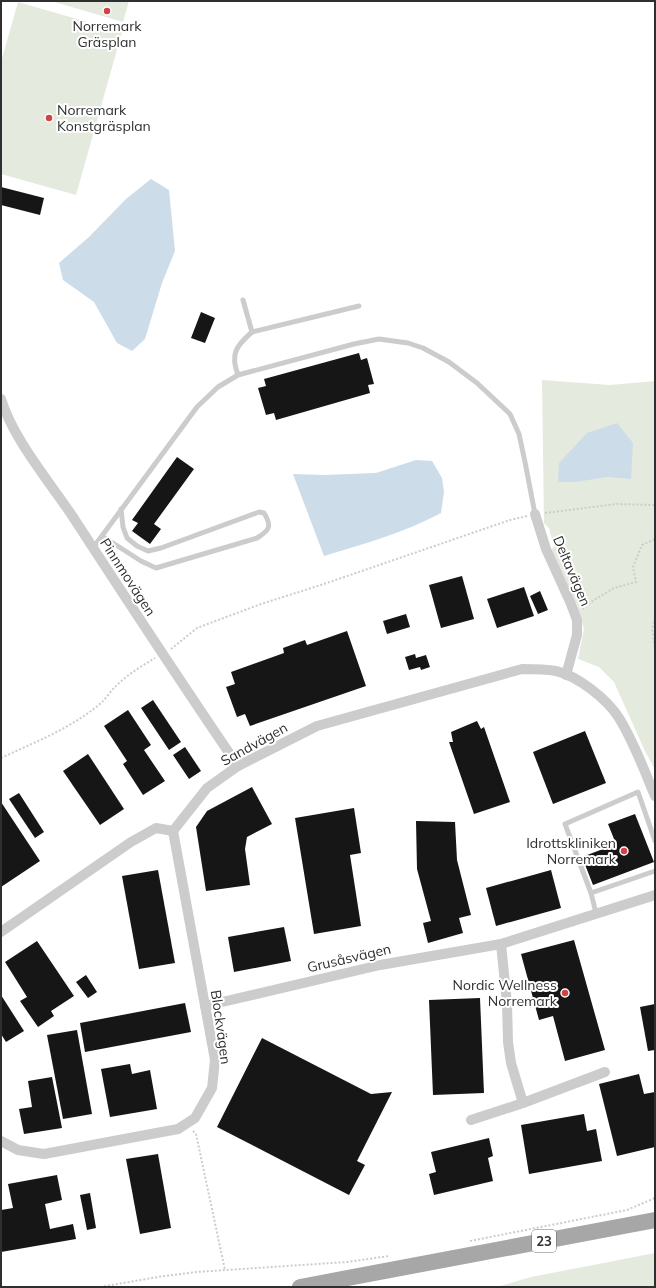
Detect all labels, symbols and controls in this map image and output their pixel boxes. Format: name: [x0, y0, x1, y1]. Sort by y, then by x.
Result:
marker: Norremark Gräsplan: [102, 6, 112, 16]
place label: Norremark Gräsplan: [72, 17, 142, 51]
place label: Norremark Konstgräsplan: [57, 101, 151, 135]
marker: Norremark Konstgräsplan: [44, 113, 54, 123]
street label: Deltavägen: [549, 533, 595, 609]
street label: Pinnmovägen: [96, 535, 160, 619]
street label: Sandvägen: [217, 718, 291, 770]
place label: Idrottskliniken Norremark: [526, 834, 617, 868]
marker: Idrottskliniken Norremark: [619, 846, 629, 856]
street label: Grusåsvägen: [305, 940, 393, 976]
place label: Nordic Wellness Norremark: [453, 976, 558, 1010]
marker: Nordic Wellness Norremark: [560, 988, 570, 998]
street label: Blockvägen: [207, 989, 235, 1065]
road number: 23: [532, 1230, 556, 1252]

